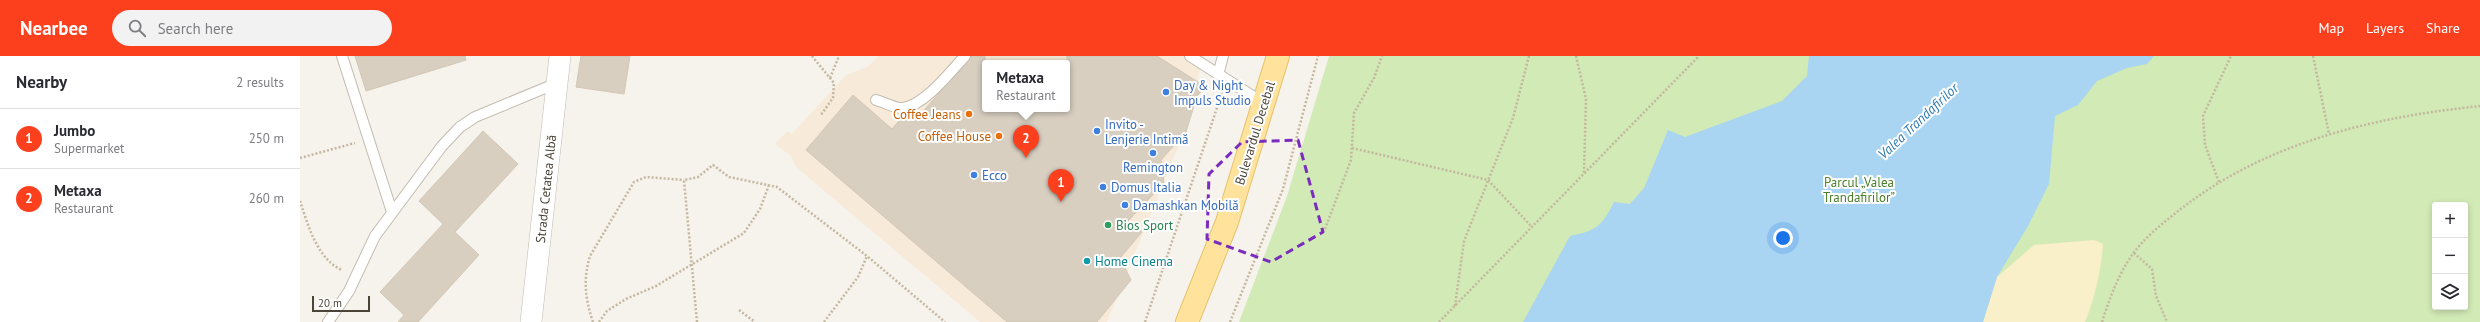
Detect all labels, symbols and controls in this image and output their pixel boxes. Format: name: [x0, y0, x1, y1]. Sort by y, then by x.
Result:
search box: [112, 10, 392, 46]
text: Nearbee: [20, 16, 88, 40]
icon: search: [126, 17, 148, 39]
text: Search here: [158, 19, 233, 38]
text: Map: [2318, 19, 2344, 37]
text: Layers: [2366, 19, 2404, 37]
text: Share: [2426, 19, 2460, 37]
popup: [982, 60, 1070, 112]
text: Metaxa: [996, 68, 1044, 87]
text: Nearby: [16, 71, 67, 93]
text: 2 results: [236, 74, 284, 91]
place label: Day & Night Impuls Studio: [1174, 77, 1251, 109]
water label: Valea Trandafirilor: [1874, 78, 1963, 163]
street label: Bulevardul Decebal: [1231, 79, 1279, 187]
text: Restaurant: [996, 87, 1056, 104]
marker: Day & Night Impuls Studio: [1161, 87, 1171, 97]
place label: Coffee Jeans: [893, 106, 961, 123]
marker: Coffee Jeans: [964, 109, 974, 119]
place label: Invito - Lenjerie Intimă: [1105, 116, 1189, 148]
text: Jumbo: [54, 121, 95, 140]
pin: 2: [1013, 125, 1039, 158]
marker: Invito - Lenjerie Intimă: [1092, 126, 1102, 136]
place label: Coffee House: [918, 128, 991, 145]
text: 1: [25, 130, 33, 147]
text: 250 m: [249, 130, 284, 147]
marker: Coffee House: [994, 131, 1004, 141]
street label: Strada Cetatea Albă: [532, 134, 560, 244]
text: Supermarket: [54, 140, 124, 157]
marker: Remington: [1148, 148, 1158, 158]
place label: Remington: [1123, 159, 1183, 176]
place label: Ecco: [982, 167, 1007, 184]
pin: 1: [1048, 169, 1074, 202]
marker: Ecco: [969, 170, 979, 180]
park label: Parcul „Valea Trandafirilor”: [1823, 174, 1895, 206]
place label: Domus Italia: [1111, 179, 1181, 196]
text: Metaxa: [54, 181, 102, 200]
marker: Domus Italia: [1098, 182, 1108, 192]
text: 2: [25, 190, 33, 207]
text: 260 m: [249, 190, 284, 207]
place label: Damashkan Mobilă: [1133, 197, 1239, 214]
text: Restaurant: [54, 200, 113, 217]
marker: Damashkan Mobilă: [1120, 200, 1130, 210]
map controls: [2432, 202, 2468, 310]
button: +: [2432, 202, 2468, 238]
place label: Bios Sport: [1116, 217, 1174, 234]
marker: Bios Sport: [1103, 220, 1113, 230]
your location: [1773, 228, 1793, 248]
button: −: [2432, 238, 2468, 274]
place label: Home Cinema: [1095, 253, 1173, 270]
marker: Home Cinema: [1082, 256, 1092, 266]
button: layers: [2432, 274, 2468, 310]
scale bar: [312, 294, 370, 313]
text: 20 m: [318, 296, 342, 310]

